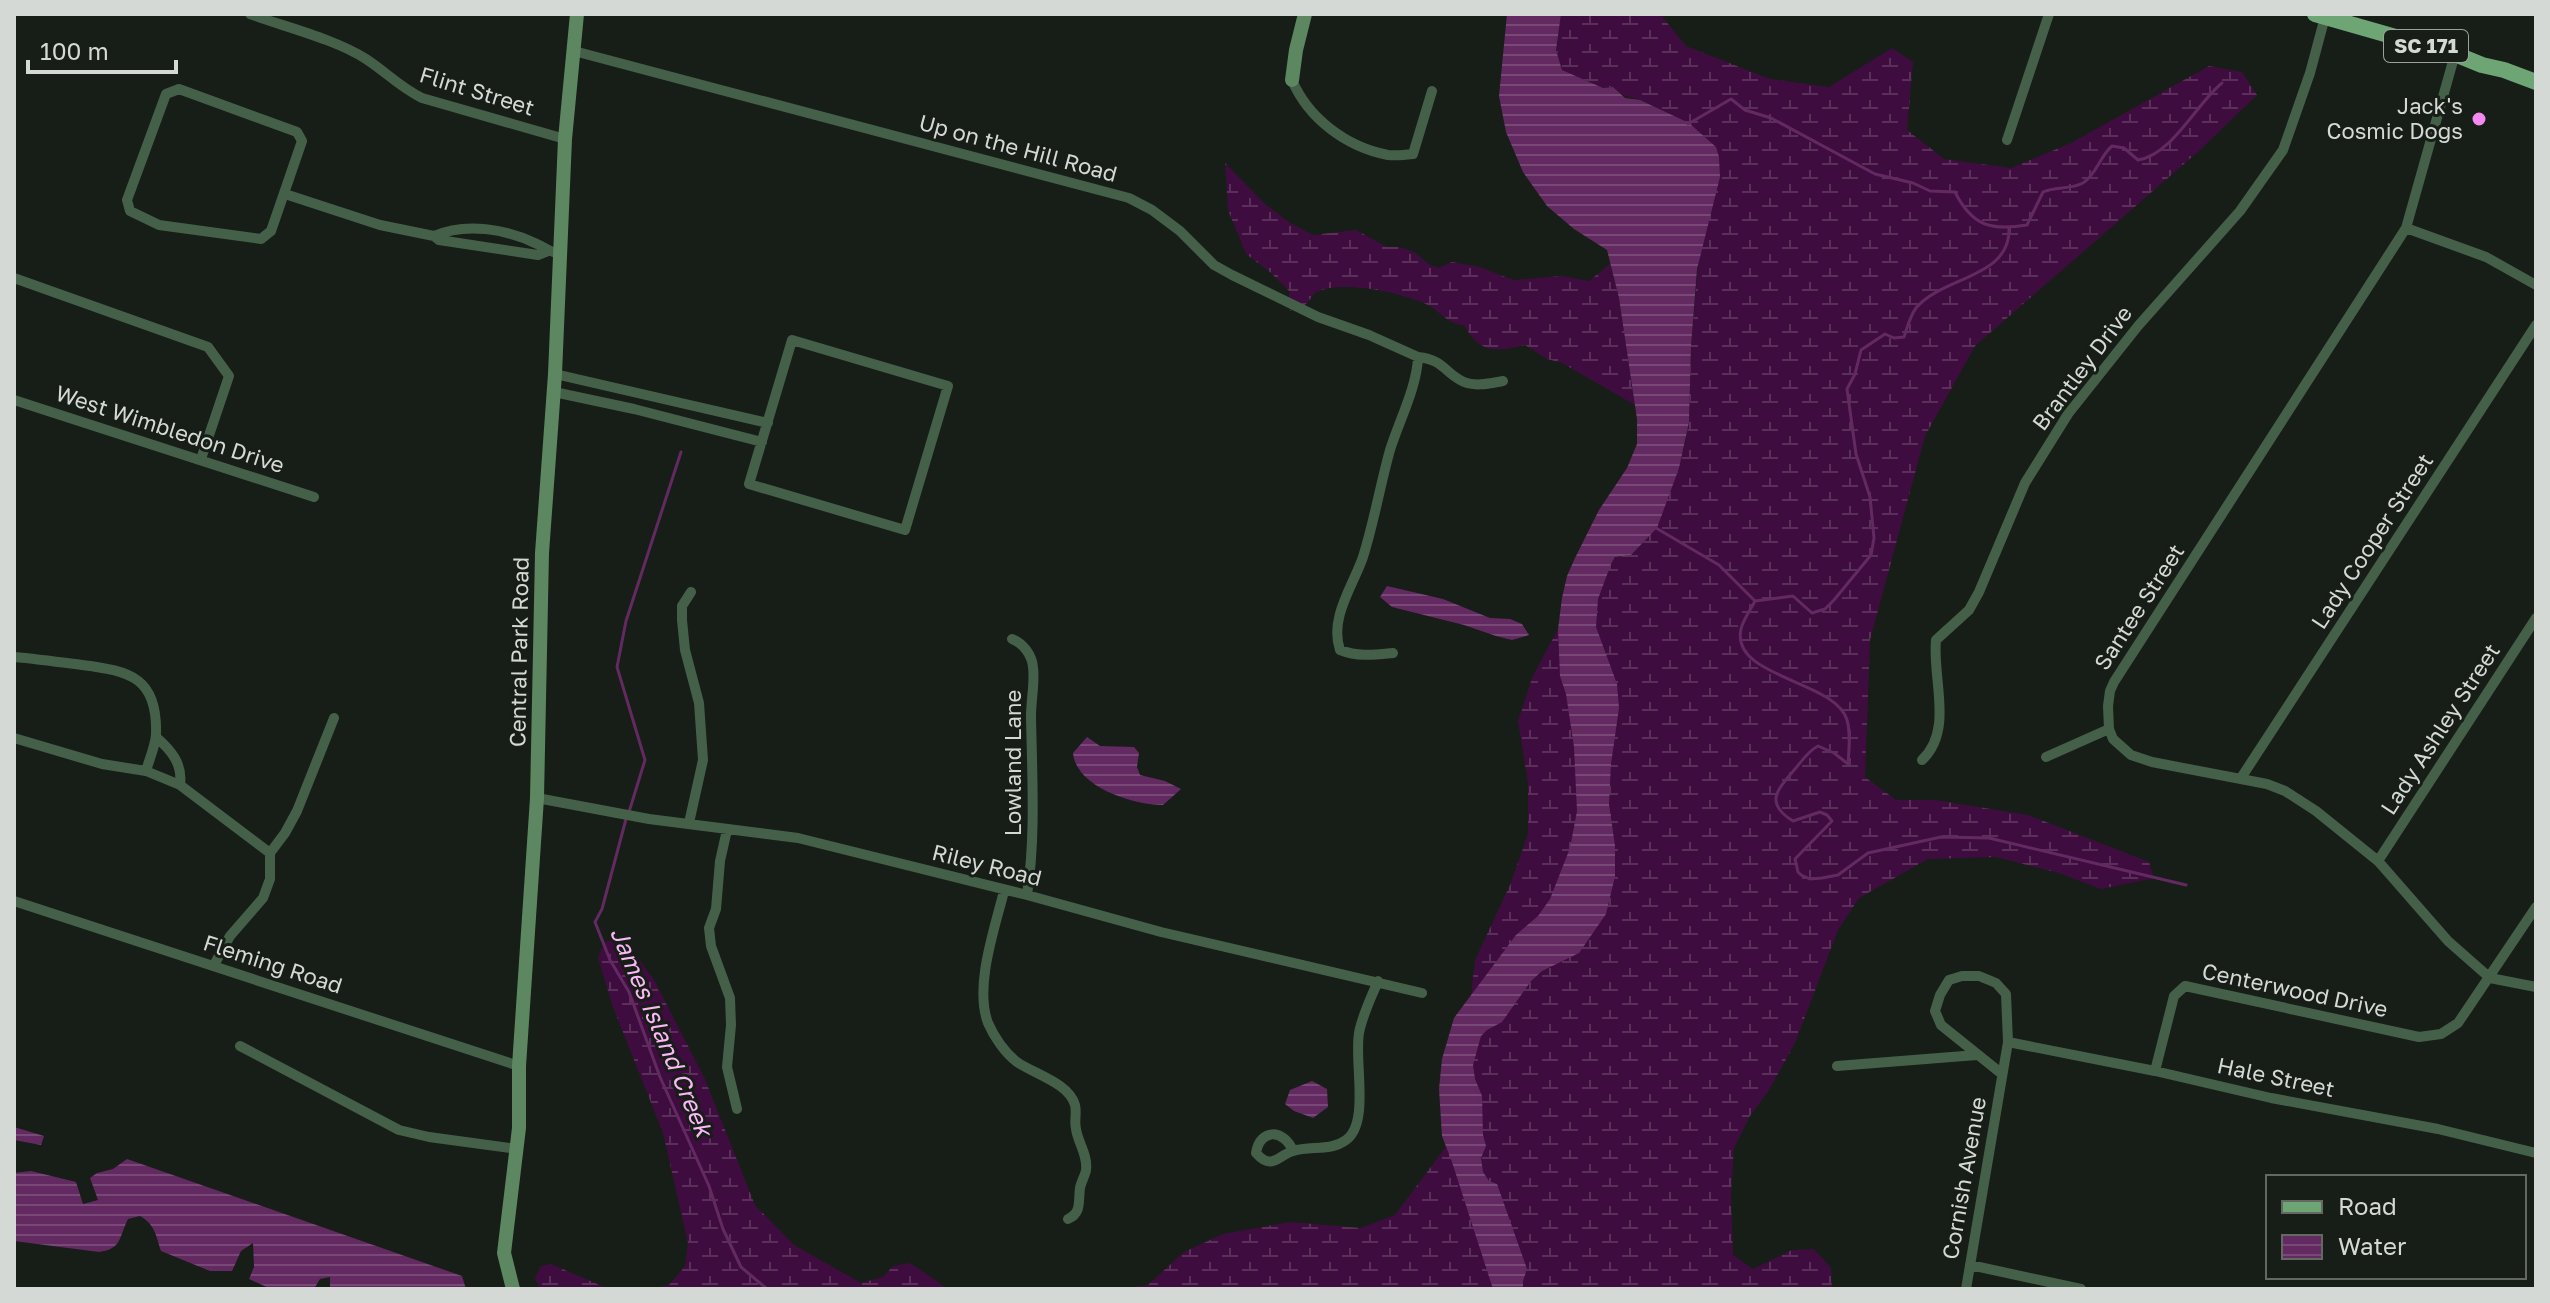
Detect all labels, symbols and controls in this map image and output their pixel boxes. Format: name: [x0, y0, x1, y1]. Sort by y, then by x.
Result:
scale bar: [28, 24, 176, 74]
road number: SC 171: [2384, 30, 2468, 62]
text: 100 m: [40, 36, 109, 65]
street label: Flint Street: [416, 60, 538, 121]
place label: Jack's Cosmic Dogs: [2327, 92, 2463, 144]
street label: Up on the Hill Road: [916, 108, 1120, 187]
marker: Jack's Cosmic Dogs: [2470, 110, 2488, 128]
street label: Brantley Drive: [2026, 300, 2137, 435]
street label: West Wimbledon Drive: [52, 379, 288, 478]
street label: Lady Cooper Street: [2305, 448, 2438, 633]
street label: Santee Street: [2088, 539, 2189, 675]
street label: Central Park Road: [503, 557, 534, 747]
street label: Lady Ashley Street: [2374, 638, 2505, 819]
street label: Lowland Lane: [999, 690, 1026, 836]
street label: Riley Road: [930, 838, 1045, 891]
water label: James Island Creek: [605, 922, 721, 1143]
street label: Fleming Road: [200, 928, 346, 999]
street label: Centerwood Drive: [2200, 957, 2390, 1022]
street label: Hale Street: [2215, 1051, 2337, 1102]
street label: Cornish Avenue: [1936, 1095, 1991, 1261]
legend: [2266, 1175, 2526, 1279]
text: Road: [2338, 1191, 2397, 1220]
text: Water: [2338, 1231, 2406, 1260]

